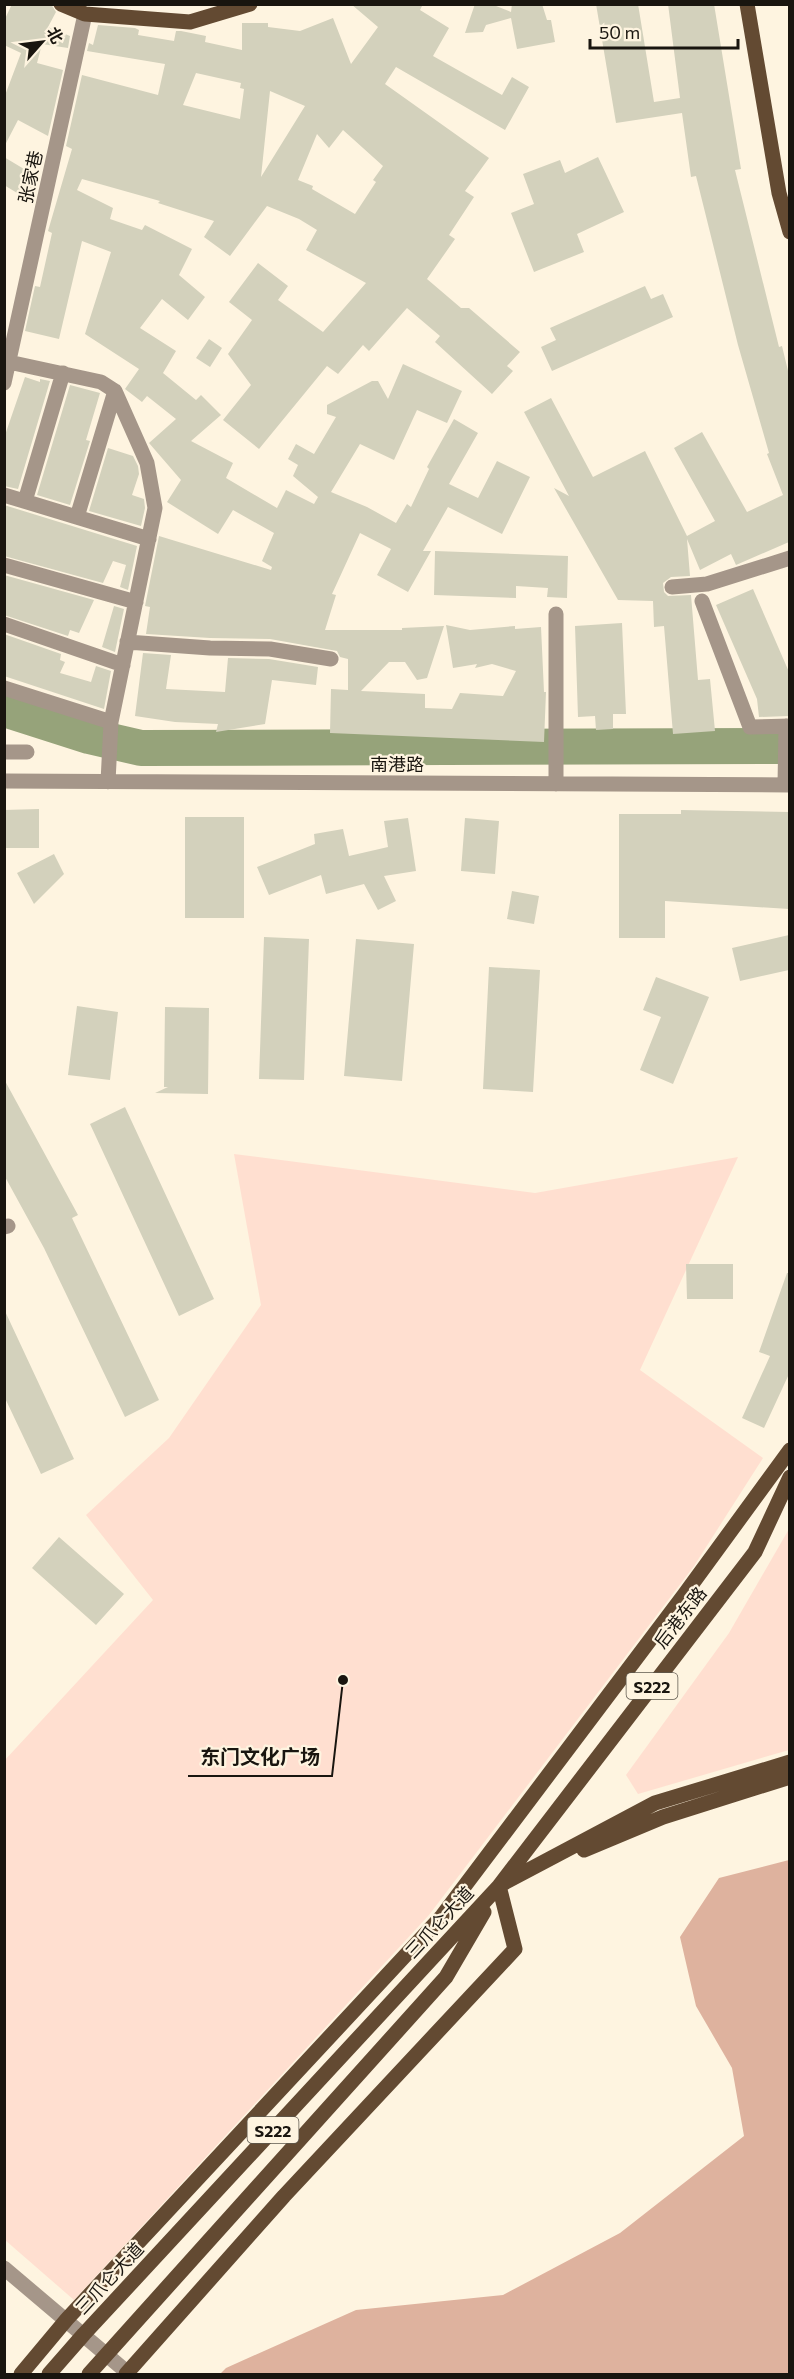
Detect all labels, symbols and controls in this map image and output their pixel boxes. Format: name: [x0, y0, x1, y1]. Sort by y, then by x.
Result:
north arrow: [12, 12, 72, 72]
scale bar: [590, 12, 738, 50]
text: 50 m: [599, 21, 640, 43]
text: 北: [44, 23, 68, 46]
street label: 张家巷: [14, 148, 46, 206]
street label: 南港路: [370, 753, 424, 775]
street label: 后港东路: [649, 1582, 711, 1652]
road number: S222: [626, 1673, 678, 1699]
callout: 东门文化广场: [188, 1738, 332, 1776]
text: 东门文化广场: [200, 1744, 320, 1768]
street label: 三爪仑大道: [400, 1882, 478, 1962]
road number: S222: [248, 2117, 298, 2143]
street label: 三爪仑大道: [70, 2238, 148, 2318]

